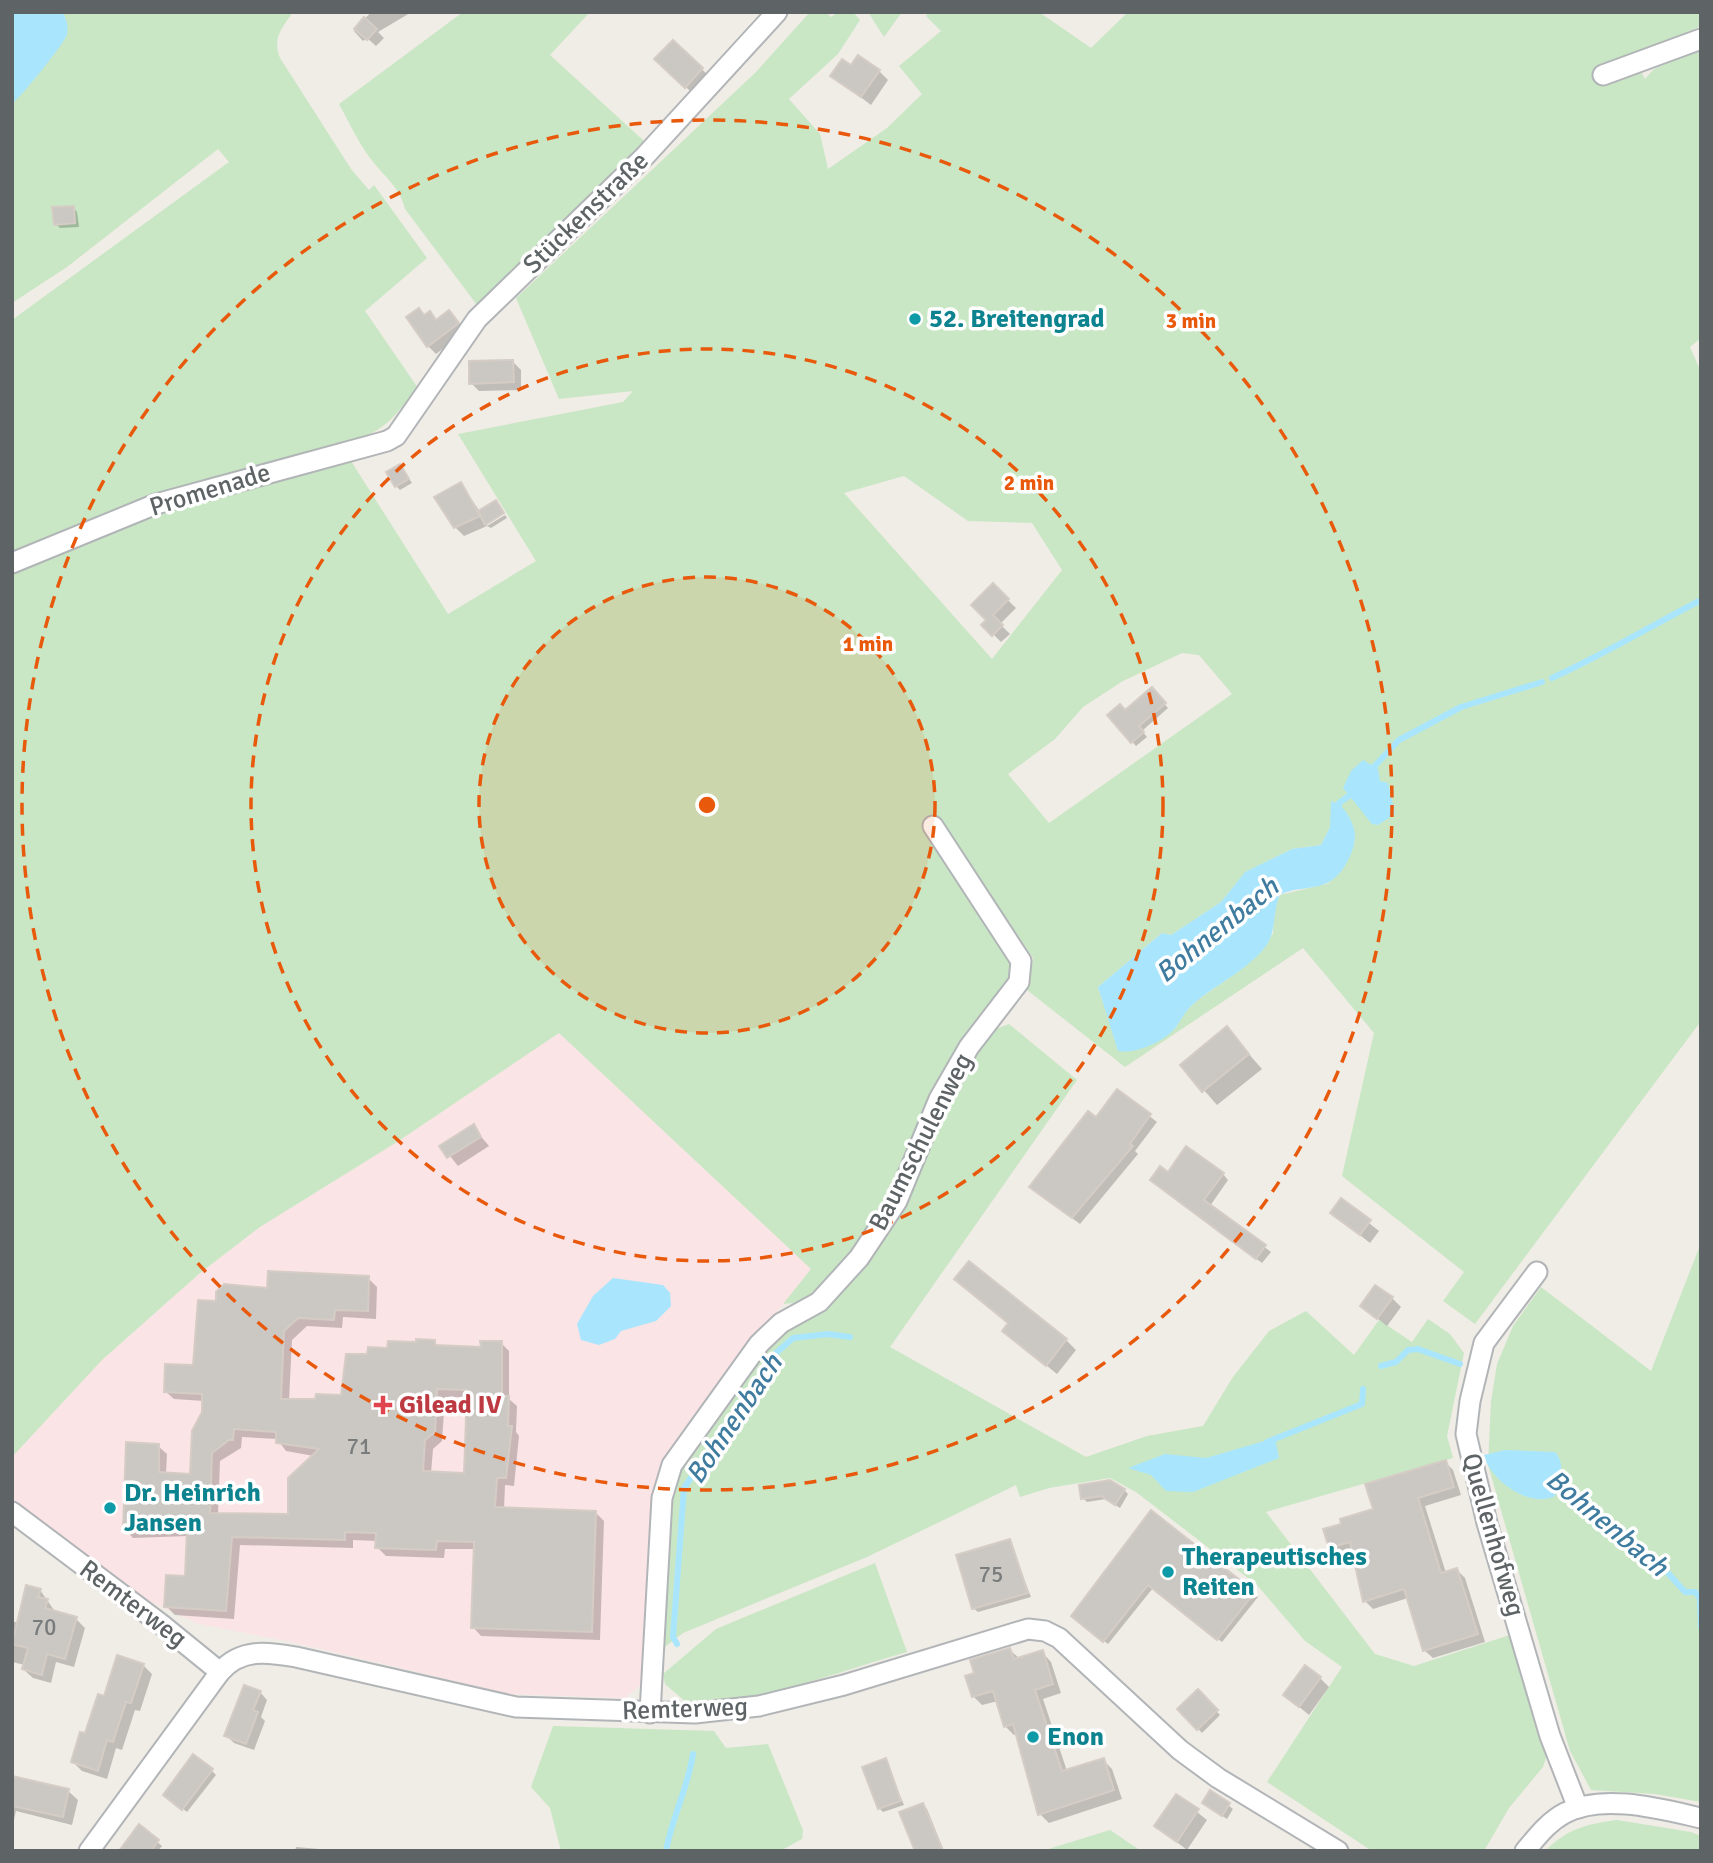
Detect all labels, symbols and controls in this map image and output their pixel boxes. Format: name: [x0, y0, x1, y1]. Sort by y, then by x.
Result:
street label: Stückenstraße: [517, 145, 655, 281]
place label: 52. Breitengrad: [929, 303, 1104, 335]
text: 3 min: [1166, 308, 1216, 334]
marker: 52. Breitengrad: [907, 311, 923, 327]
street label: Promenade: [146, 456, 274, 524]
text: 2 min: [1004, 470, 1054, 496]
text: 1 min: [843, 631, 893, 657]
centre of rings: [695, 793, 719, 817]
water label: Bohnenbach: [1149, 870, 1286, 990]
street label: Baumschulenweg: [862, 1048, 980, 1236]
water label: Bohnenbach: [678, 1347, 790, 1490]
place label: Gilead IV: [399, 1389, 502, 1421]
marker: Gilead IV: [373, 1395, 393, 1415]
house number: 71: [347, 1432, 371, 1461]
street label: Quellenhofweg: [1454, 1450, 1532, 1620]
water label: Bohnenbach: [1539, 1462, 1675, 1584]
place label: Dr. Heinrich Jansen: [124, 1477, 261, 1539]
marker: Dr. Heinrich Jansen: [102, 1500, 118, 1516]
place label: Therapeutisches Reiten: [1182, 1541, 1367, 1603]
street label: Remterweg: [73, 1553, 193, 1655]
house number: 75: [979, 1560, 1003, 1589]
marker: Therapeutisches Reiten: [1160, 1564, 1176, 1580]
house number: 70: [32, 1613, 56, 1642]
street label: Remterweg: [621, 1691, 749, 1727]
place label: Enon: [1047, 1721, 1104, 1753]
marker: Enon: [1025, 1729, 1041, 1745]

